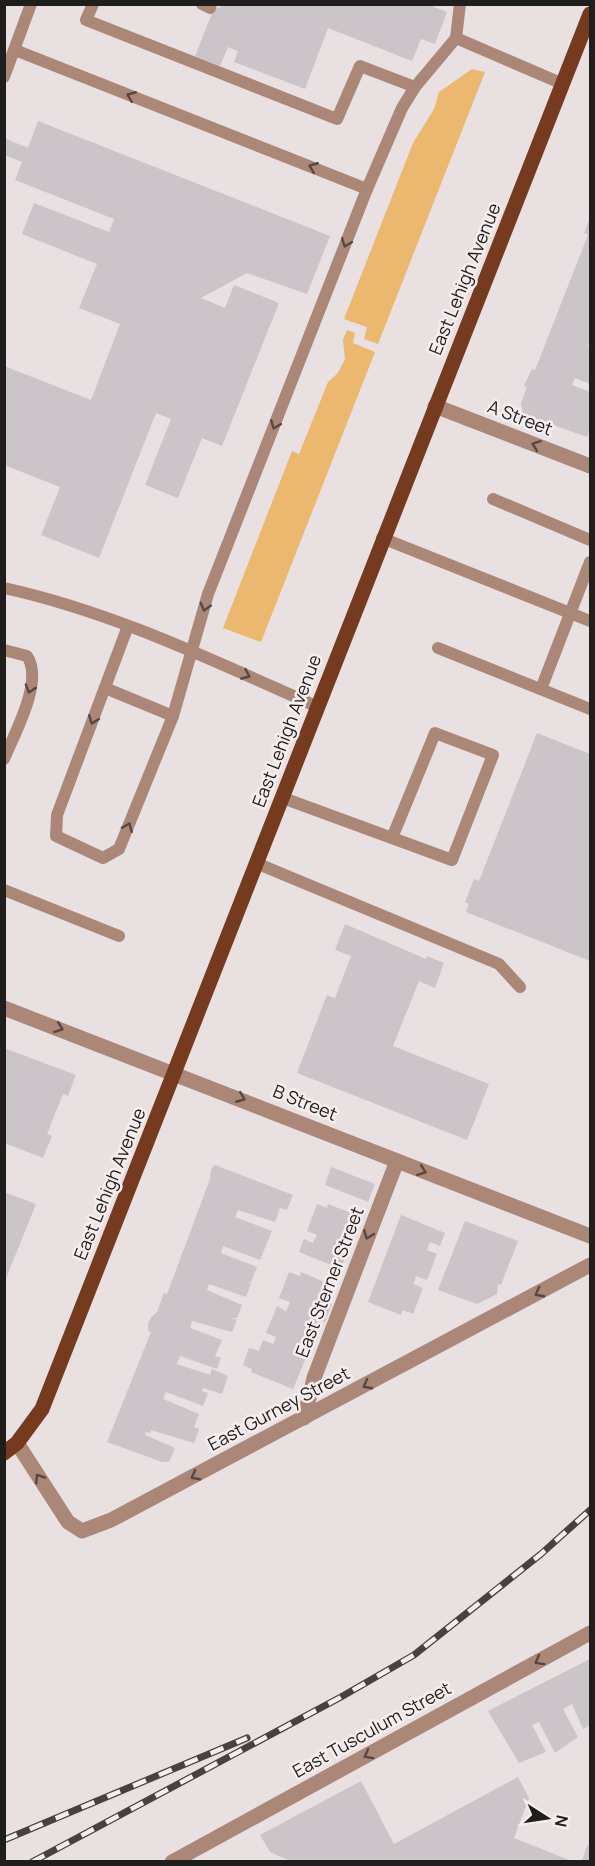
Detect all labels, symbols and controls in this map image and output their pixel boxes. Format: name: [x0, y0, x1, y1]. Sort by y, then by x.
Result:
one-way arrow: [127, 91, 138, 103]
one-way arrow: [308, 162, 319, 174]
street label: East Lehigh Avenue: [423, 199, 505, 358]
one-way arrow: [341, 237, 353, 248]
street label: A Street: [484, 394, 556, 440]
one-way arrow: [269, 419, 282, 429]
one-way arrow: [531, 440, 542, 452]
one-way arrow: [199, 601, 212, 611]
street label: East Lehigh Avenue: [246, 651, 326, 810]
one-way arrow: [240, 668, 251, 680]
one-way arrow: [25, 683, 38, 694]
one-way arrow: [88, 714, 100, 725]
one-way arrow: [121, 823, 133, 834]
one-way arrow: [53, 1021, 64, 1034]
street label: B Street: [270, 1078, 341, 1126]
one-way arrow: [235, 1091, 246, 1104]
street label: East Lehigh Avenue: [68, 1104, 150, 1263]
one-way arrow: [417, 1163, 427, 1176]
street label: East Sterner Street: [289, 1203, 369, 1360]
one-way arrow: [363, 1229, 376, 1240]
one-way arrow: [535, 1286, 545, 1297]
street label: East Gurney Street: [203, 1361, 354, 1456]
one-way arrow: [363, 1378, 373, 1389]
one-way arrow: [190, 1469, 201, 1480]
one-way arrow: [35, 1473, 46, 1484]
one-way arrow: [535, 1654, 545, 1665]
street label: East Tusculum Street: [288, 1676, 455, 1783]
one-way arrow: [364, 1748, 374, 1759]
north arrow: [517, 1788, 577, 1848]
text: N: [550, 1813, 574, 1829]

